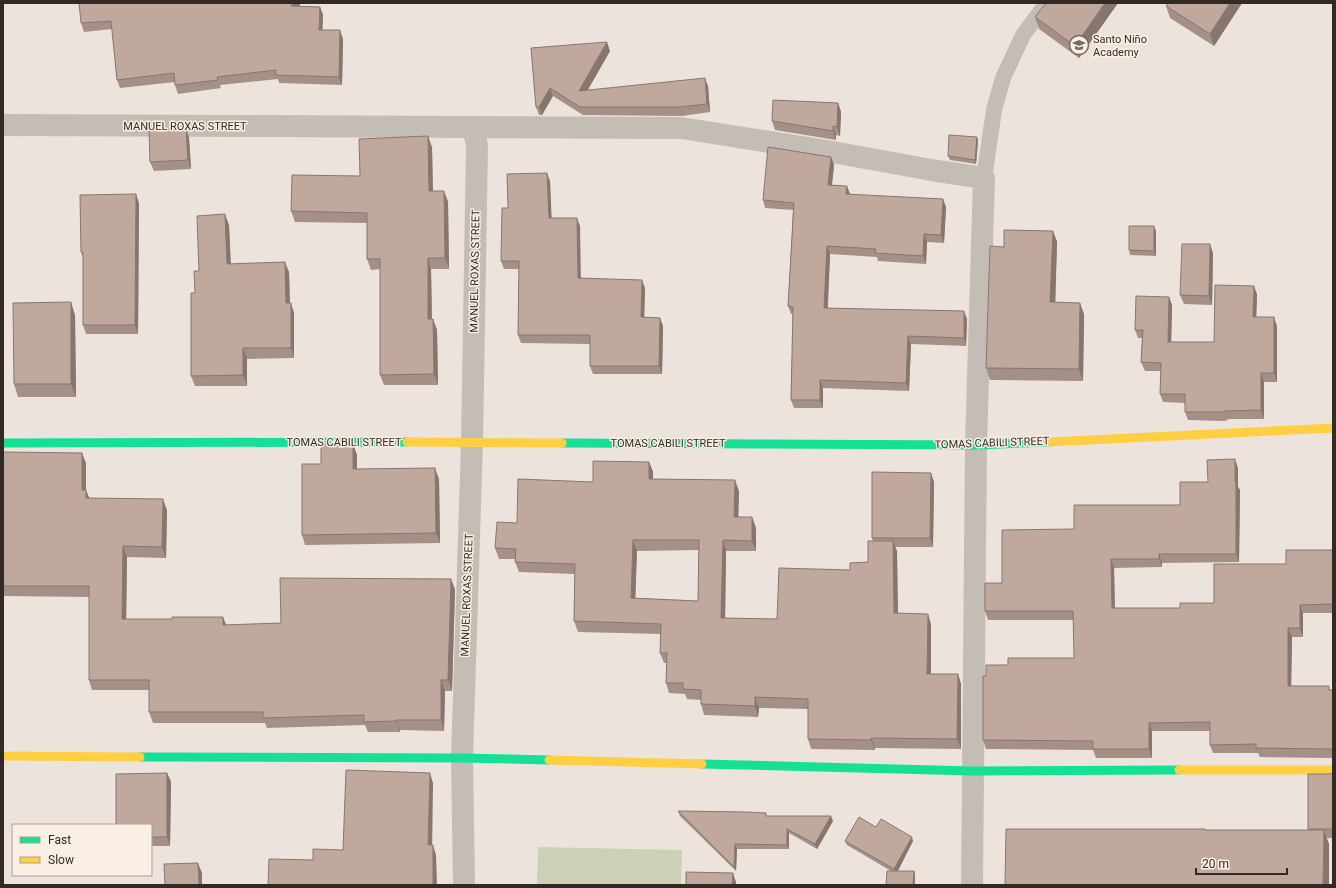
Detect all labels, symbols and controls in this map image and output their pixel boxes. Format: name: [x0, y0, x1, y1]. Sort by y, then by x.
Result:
place label: Santo Niño Academy: [1093, 33, 1147, 59]
school or university icon: Santo Niño Academy: [1068, 34, 1090, 56]
street label: MANUEL ROXAS STREET: [123, 120, 247, 133]
street label: MANUEL ROXAS STREET: [467, 209, 483, 333]
street label: TOMAS CABILI STREET: [934, 434, 1050, 452]
street label: TOMAS CABILI STREET: [287, 436, 402, 449]
street label: TOMAS CABILI STREET: [611, 437, 726, 450]
street label: MANUEL ROXAS STREET: [458, 533, 476, 657]
legend: [12, 824, 152, 876]
text: Fast: [48, 833, 71, 847]
scale bar: [1196, 850, 1287, 876]
text: Slow: [48, 853, 74, 867]
text: 20 m: [1202, 857, 1229, 871]

